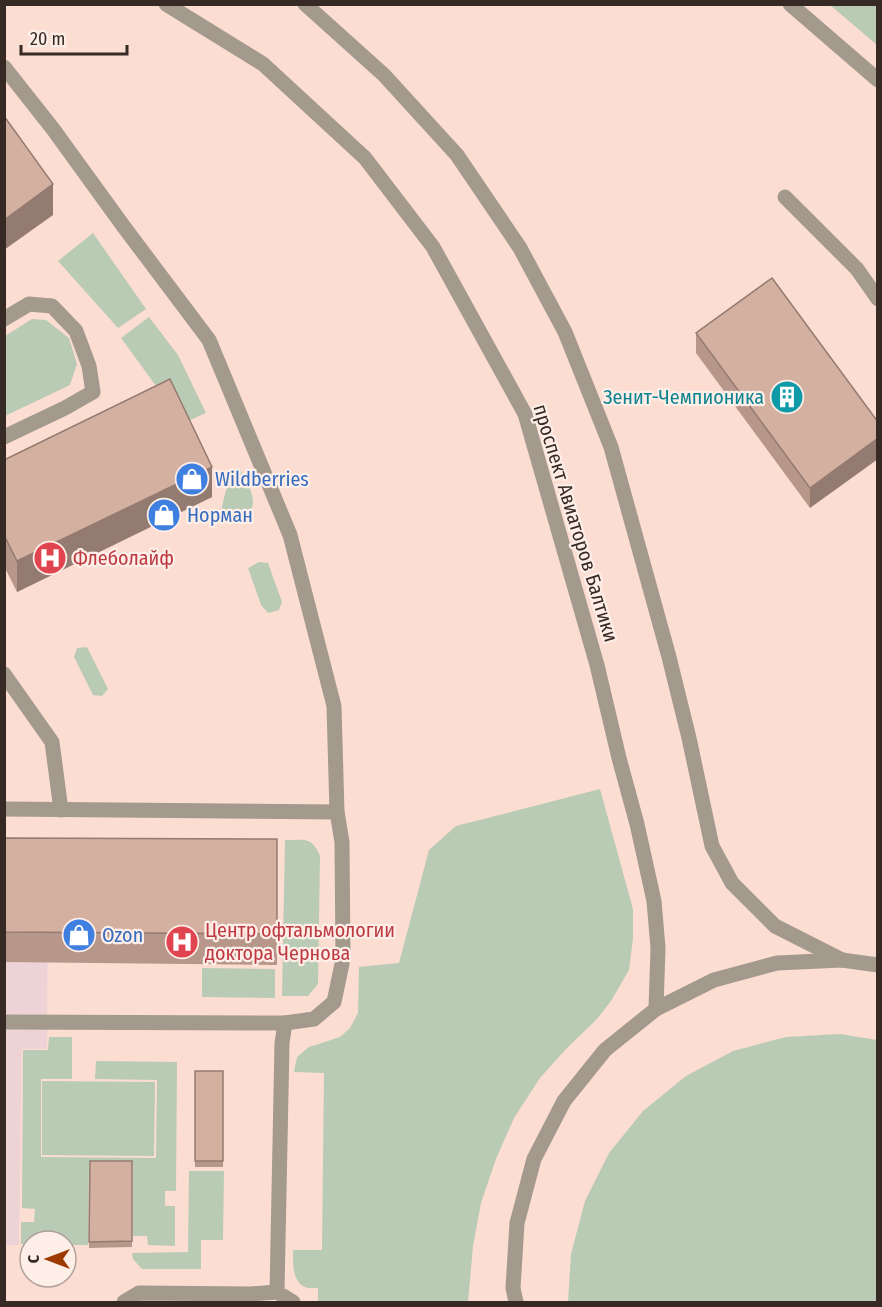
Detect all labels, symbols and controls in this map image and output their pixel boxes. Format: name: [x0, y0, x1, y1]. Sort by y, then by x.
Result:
scale bar: [21, 18, 128, 56]
text: 20 m: [30, 28, 65, 50]
building icon: Зенит-Чемпионика: [769, 379, 805, 415]
place label: Зенит-Чемпионика: [603, 385, 764, 409]
street label: проспект Авиаторов Балтики: [528, 401, 624, 645]
shop icon: Wildberries: [174, 461, 210, 497]
place label: Wildberries: [215, 467, 309, 491]
shop icon: Норман: [146, 497, 182, 533]
place label: Норман: [187, 503, 253, 527]
hospital icon: Флеболайф: [32, 540, 68, 576]
place label: Флеболайф: [73, 546, 174, 570]
shop icon: Ozon: [61, 917, 97, 953]
place label: Центр офтальмологии доктора Чернова: [205, 918, 395, 965]
place label: Ozon: [102, 923, 143, 947]
hospital icon: Центр офтальмологии доктора Чернова: [164, 924, 200, 960]
north arrow: [18, 1229, 78, 1289]
text: С: [24, 1254, 43, 1263]

